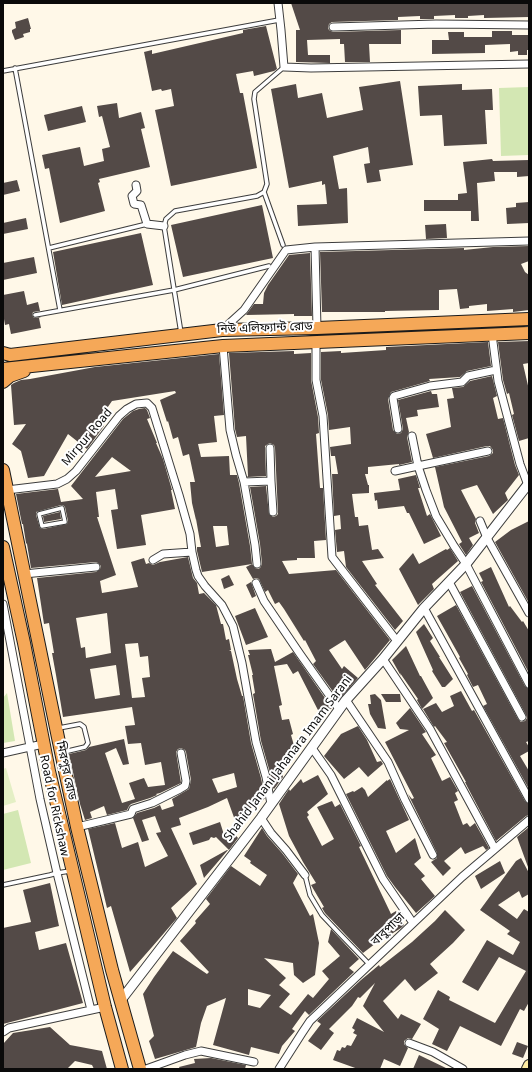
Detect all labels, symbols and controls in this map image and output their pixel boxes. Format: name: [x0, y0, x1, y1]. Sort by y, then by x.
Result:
street label: নিউ এলিফ্যান্ট রোড: [217, 320, 313, 338]
street label: Mirpur Road: [60, 406, 116, 470]
street label: Shahid Janani Jahanara Imam Sarani: [222, 673, 356, 845]
street label: মিরপুর রোড: [52, 740, 78, 802]
street label: Road for Rickshaw: [35, 754, 71, 858]
street label: বাবুপাড়া: [369, 911, 409, 949]

